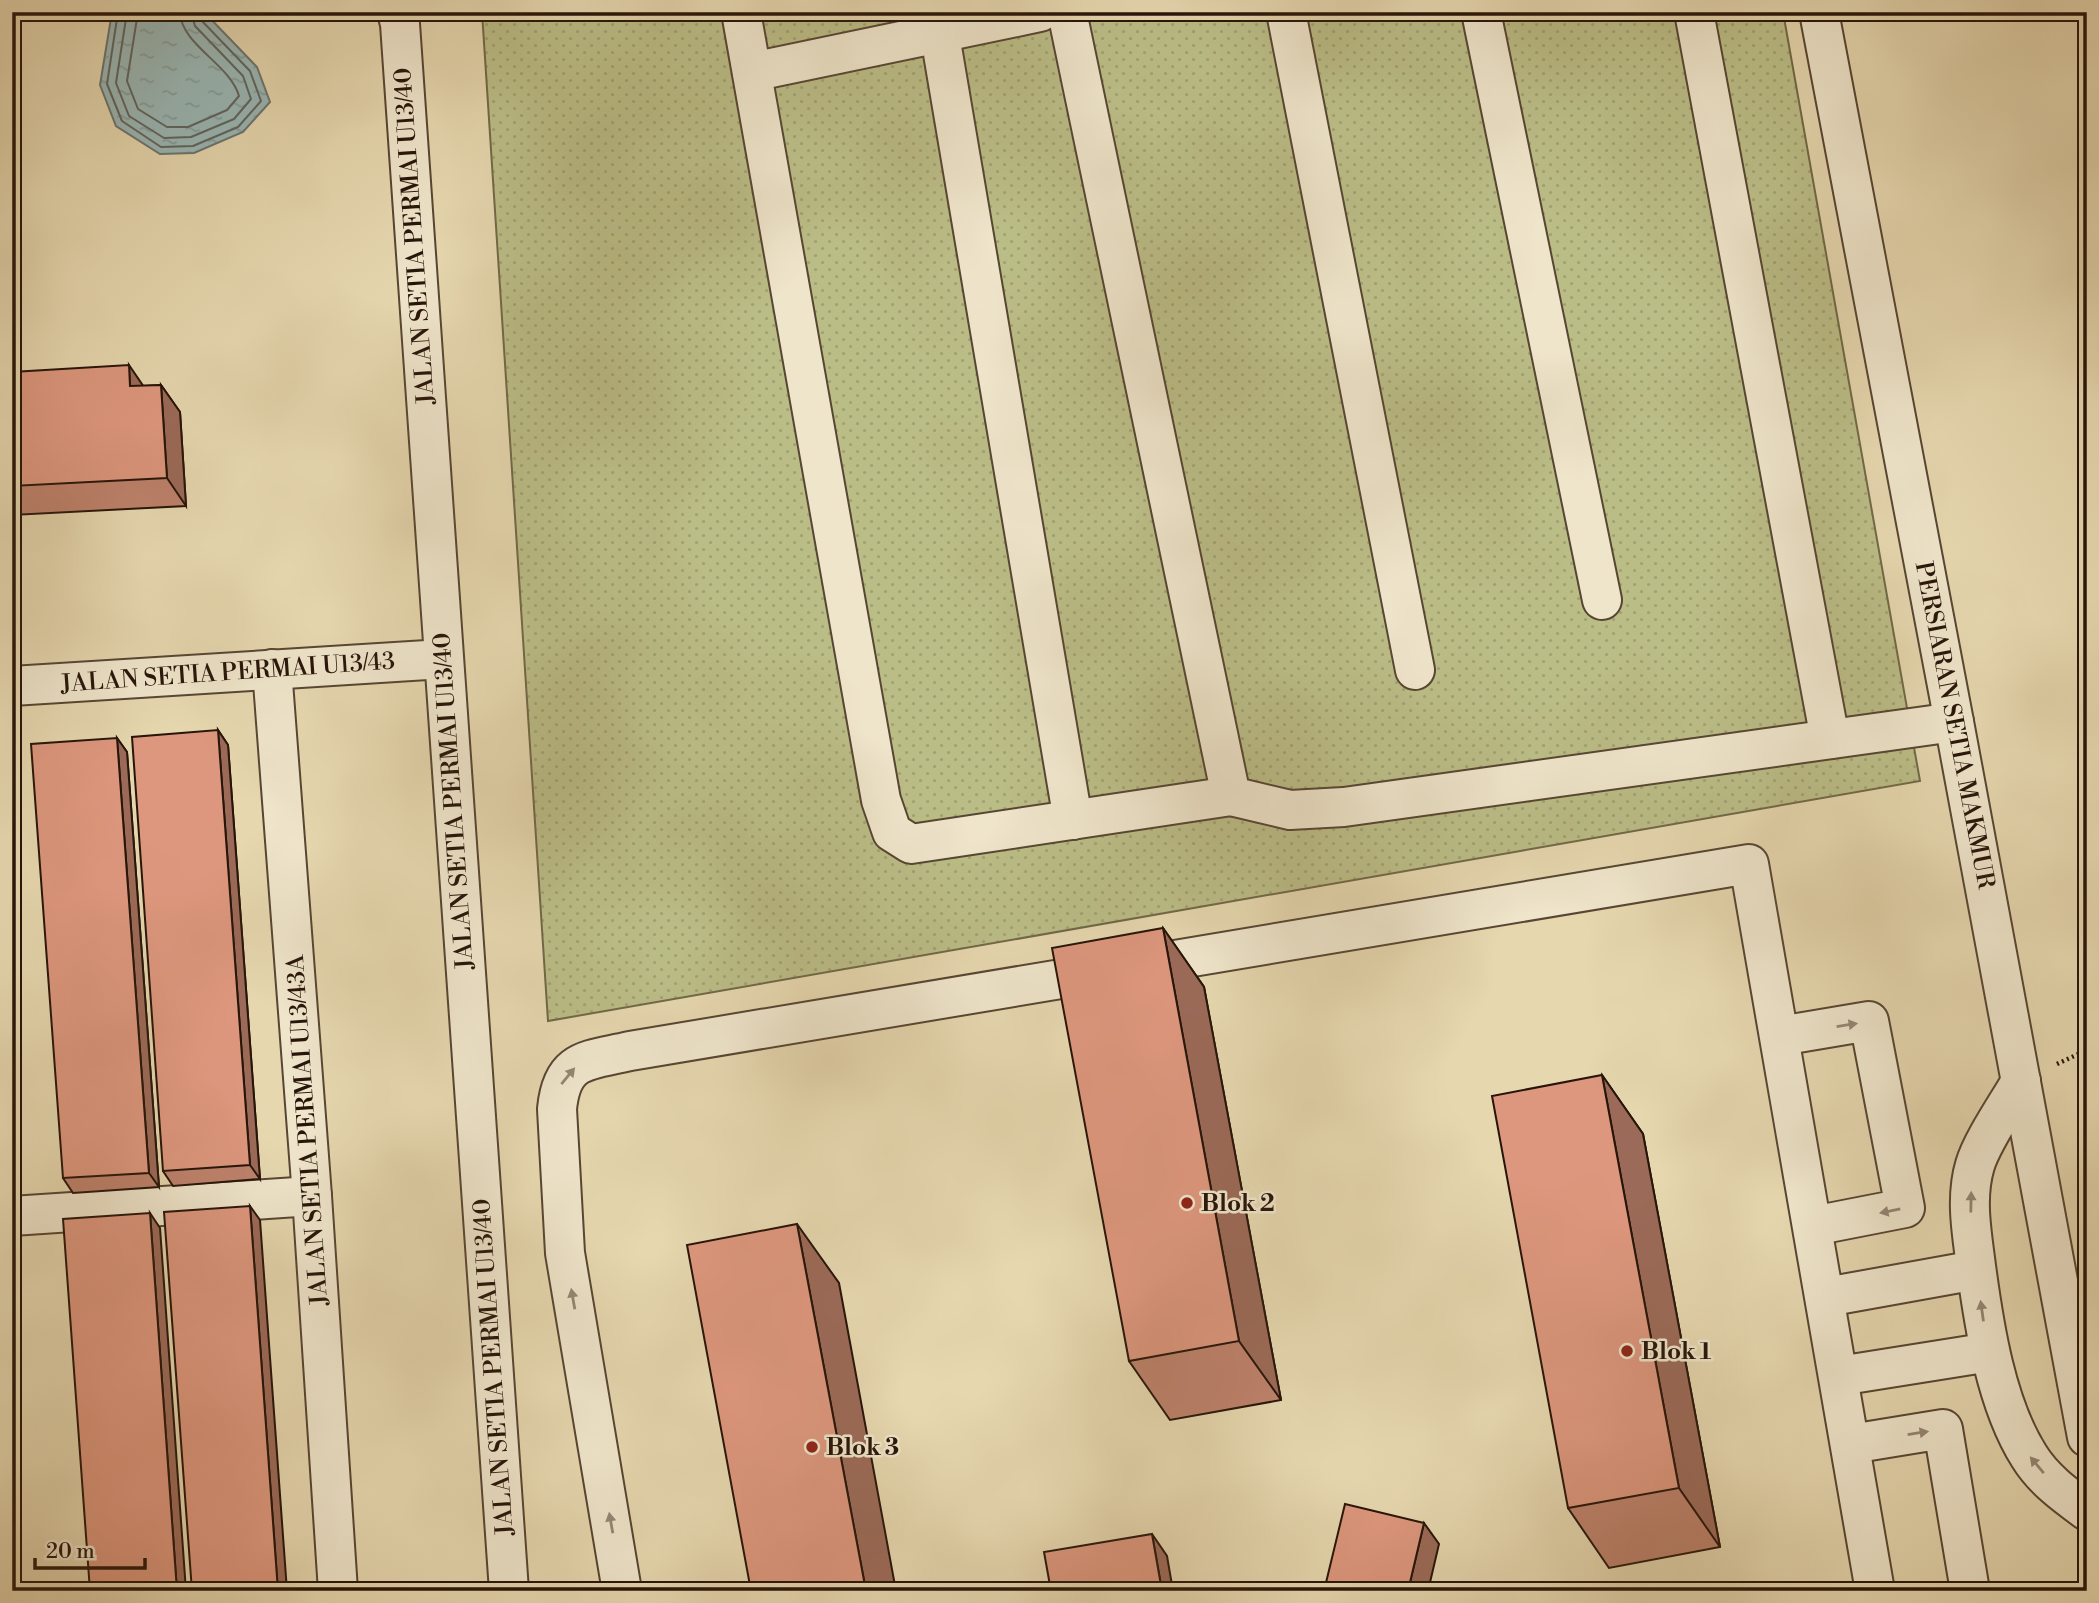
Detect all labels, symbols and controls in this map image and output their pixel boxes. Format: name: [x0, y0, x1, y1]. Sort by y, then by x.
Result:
street label: JALAN SETIA PERMAI U13/40: [388, 67, 442, 406]
street label: PERSIARAN SETIA MAKMUR: [1908, 559, 2001, 893]
street label: JALAN SETIA PERMAI U13/40: [427, 632, 481, 971]
street label: JALAN SETIA PERMAI U13/43: [59, 646, 396, 700]
street label: JALAN SETIA PERMAI U13/43A: [281, 953, 335, 1307]
one-way arrow: [1836, 1019, 1858, 1030]
one-way arrow: [561, 1067, 576, 1085]
place label: Blok 2: [1201, 1189, 1275, 1219]
one-way arrow: [1965, 1191, 1976, 1213]
marker: Blok 2: [1179, 1195, 1195, 1211]
street label: JALAN SETIA PERMAI U13/40: [467, 1198, 521, 1537]
one-way arrow: [1879, 1205, 1901, 1216]
one-way arrow: [567, 1288, 578, 1310]
one-way arrow: [1976, 1300, 1987, 1322]
place label: Blok 1: [1641, 1337, 1712, 1367]
marker: Blok 1: [1619, 1343, 1635, 1359]
one-way arrow: [1907, 1427, 1929, 1438]
place label: Blok 3: [826, 1433, 899, 1463]
marker: Blok 3: [804, 1439, 820, 1455]
one-way arrow: [2029, 1456, 2045, 1474]
one-way arrow: [605, 1512, 616, 1534]
scale bar: [35, 1526, 145, 1570]
text: 20 m: [46, 1539, 95, 1565]

